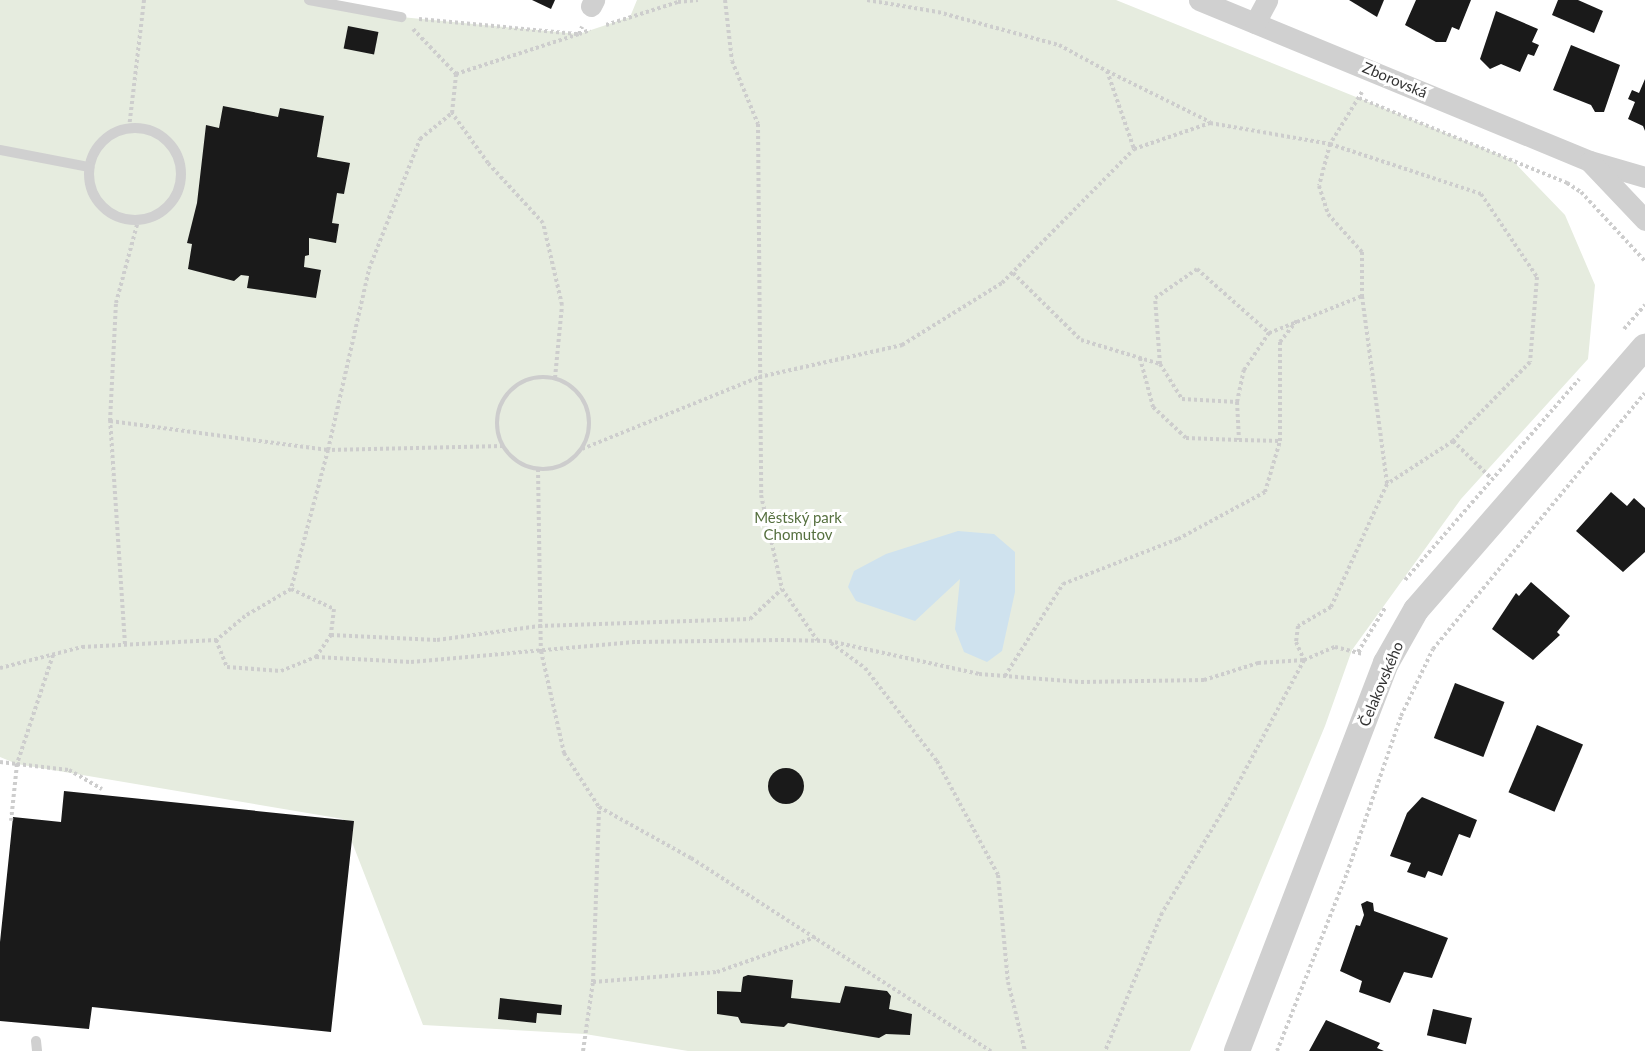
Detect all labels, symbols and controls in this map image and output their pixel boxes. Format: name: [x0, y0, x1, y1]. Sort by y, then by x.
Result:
street label: Zborovská: [1360, 58, 1430, 102]
park label: Městský park Chomutov: [754, 508, 842, 543]
street label: Čelakovského: [1355, 639, 1407, 729]

